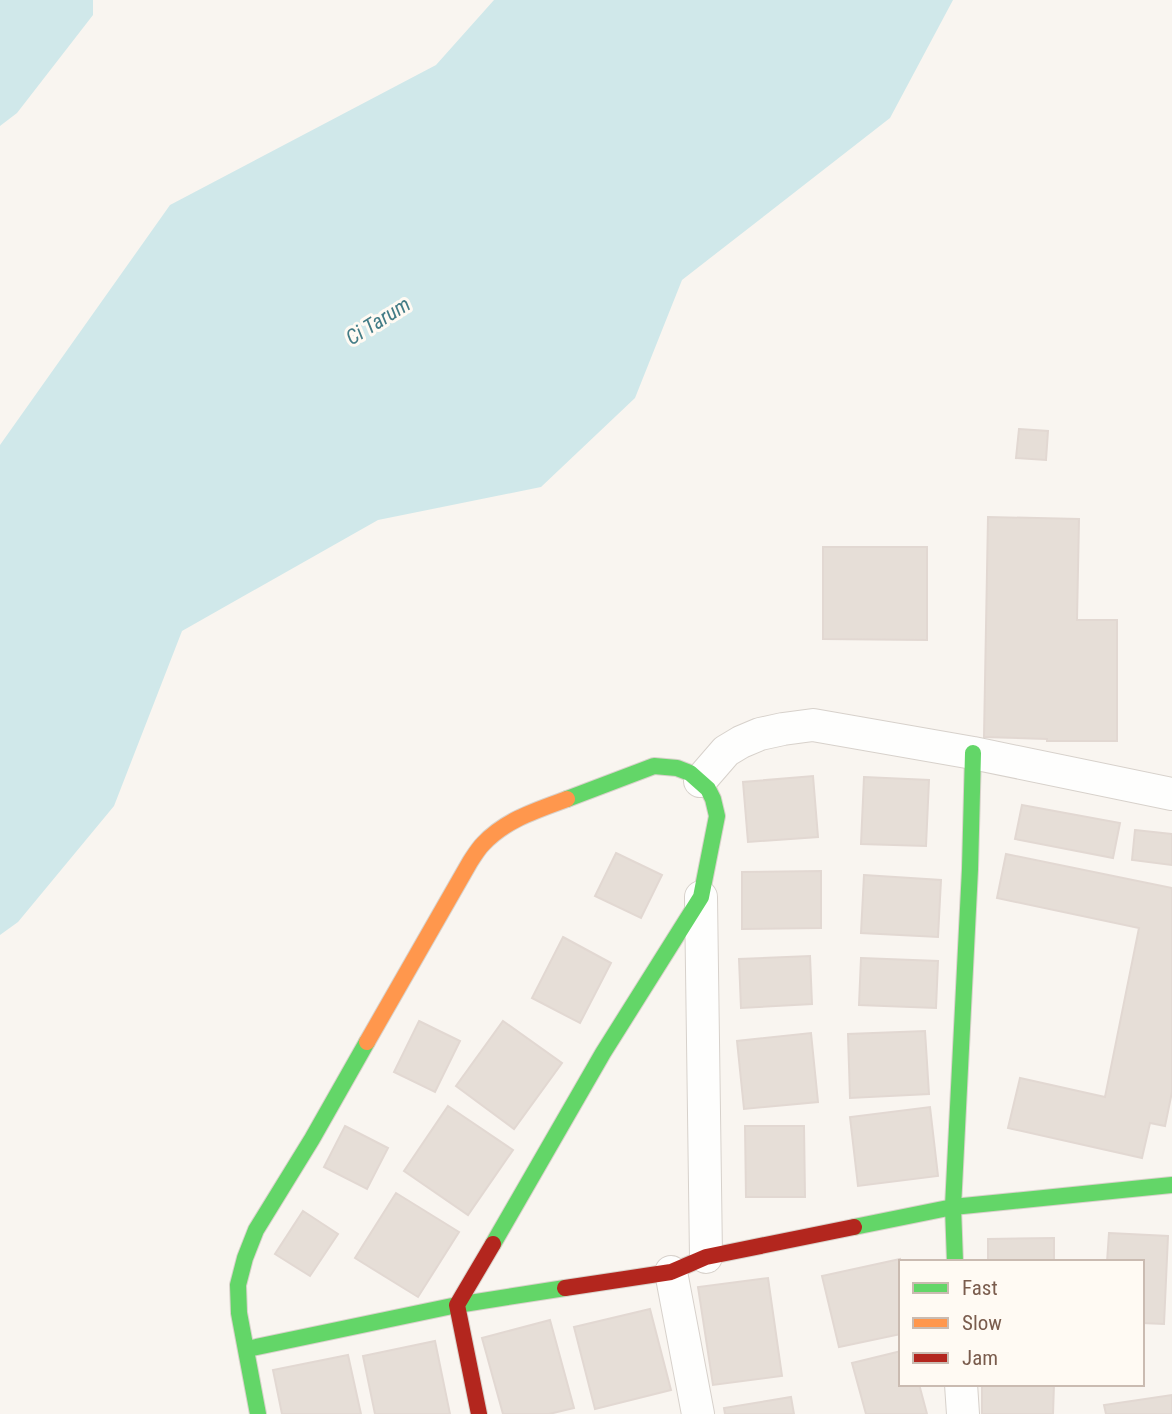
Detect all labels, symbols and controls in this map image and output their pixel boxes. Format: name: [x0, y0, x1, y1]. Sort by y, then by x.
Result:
water label: Ci Tarum: [341, 292, 415, 350]
legend: [899, 1260, 1144, 1386]
text: Fast: [962, 1276, 998, 1300]
text: Slow: [962, 1311, 1002, 1335]
text: Jam: [962, 1346, 998, 1370]

